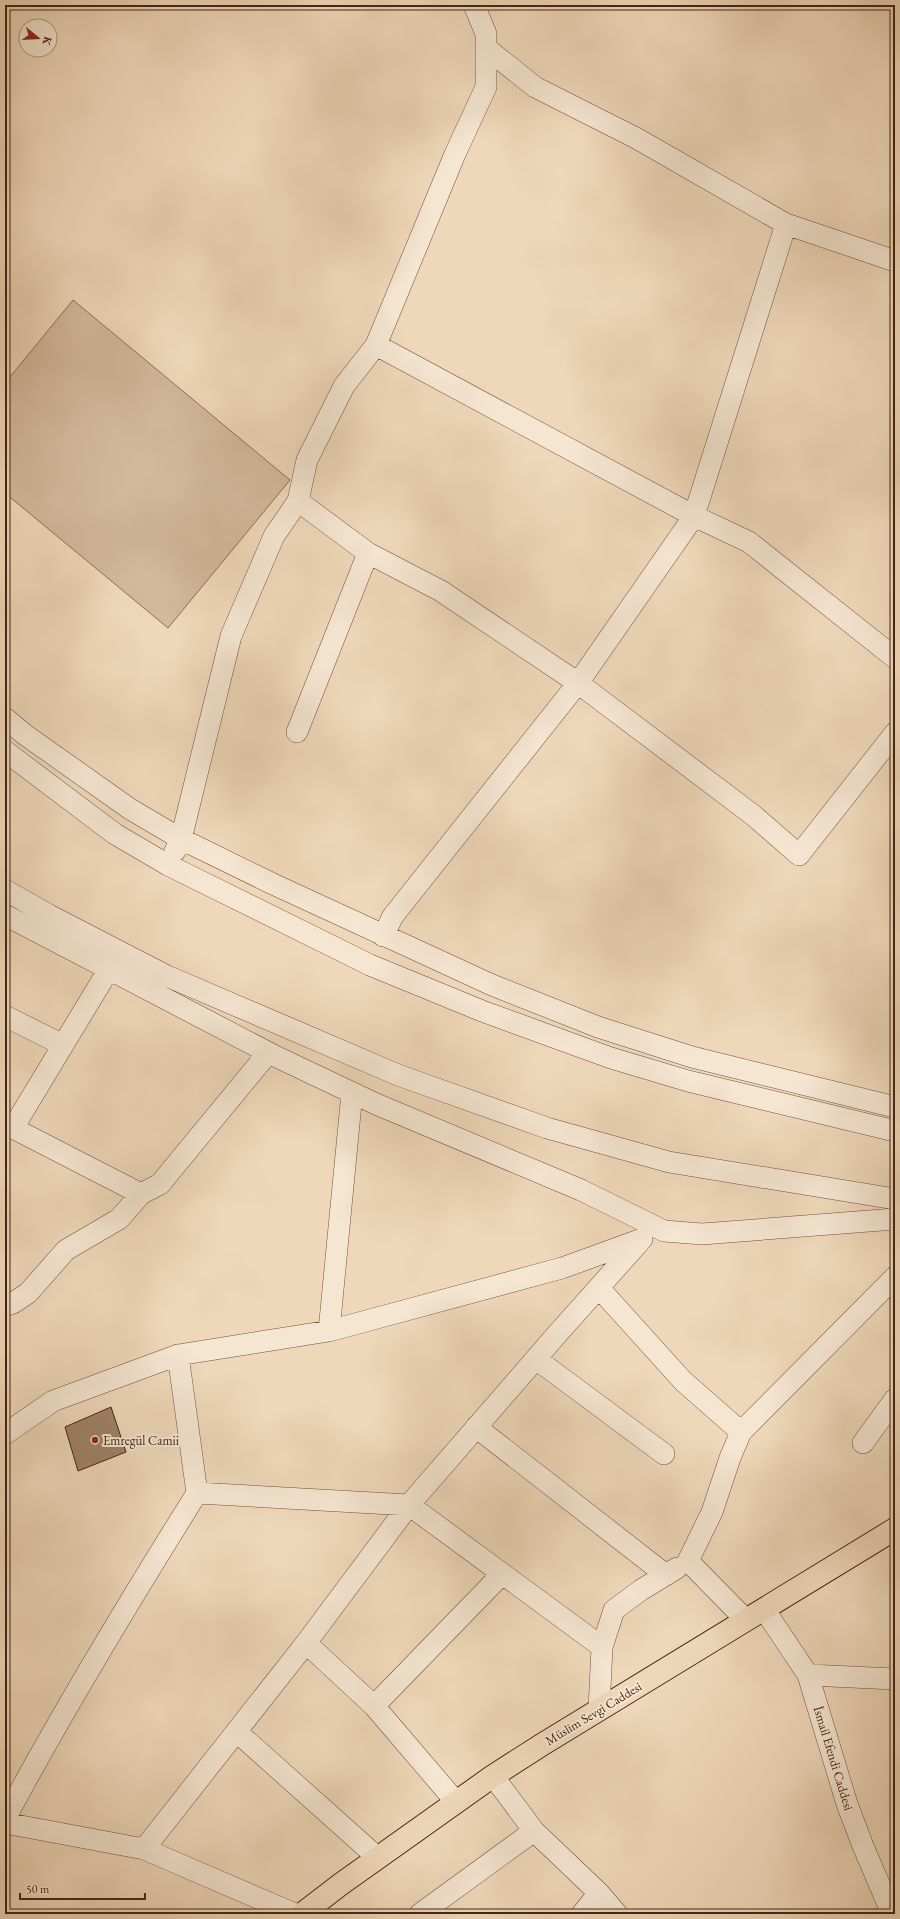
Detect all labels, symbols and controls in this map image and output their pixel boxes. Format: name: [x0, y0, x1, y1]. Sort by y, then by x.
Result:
north arrow: [18, 18, 58, 58]
text: K: [39, 35, 55, 48]
place label: Emregül Camii: [103, 1432, 179, 1449]
marker: Emregül Camii: [90, 1435, 100, 1445]
street label: Müslim Sevgi Caddesi: [542, 1678, 645, 1749]
street label: İsmail Efendi Caddesi: [810, 1704, 857, 1812]
scale bar: [20, 1875, 145, 1901]
text: 50 m: [26, 1881, 50, 1897]

